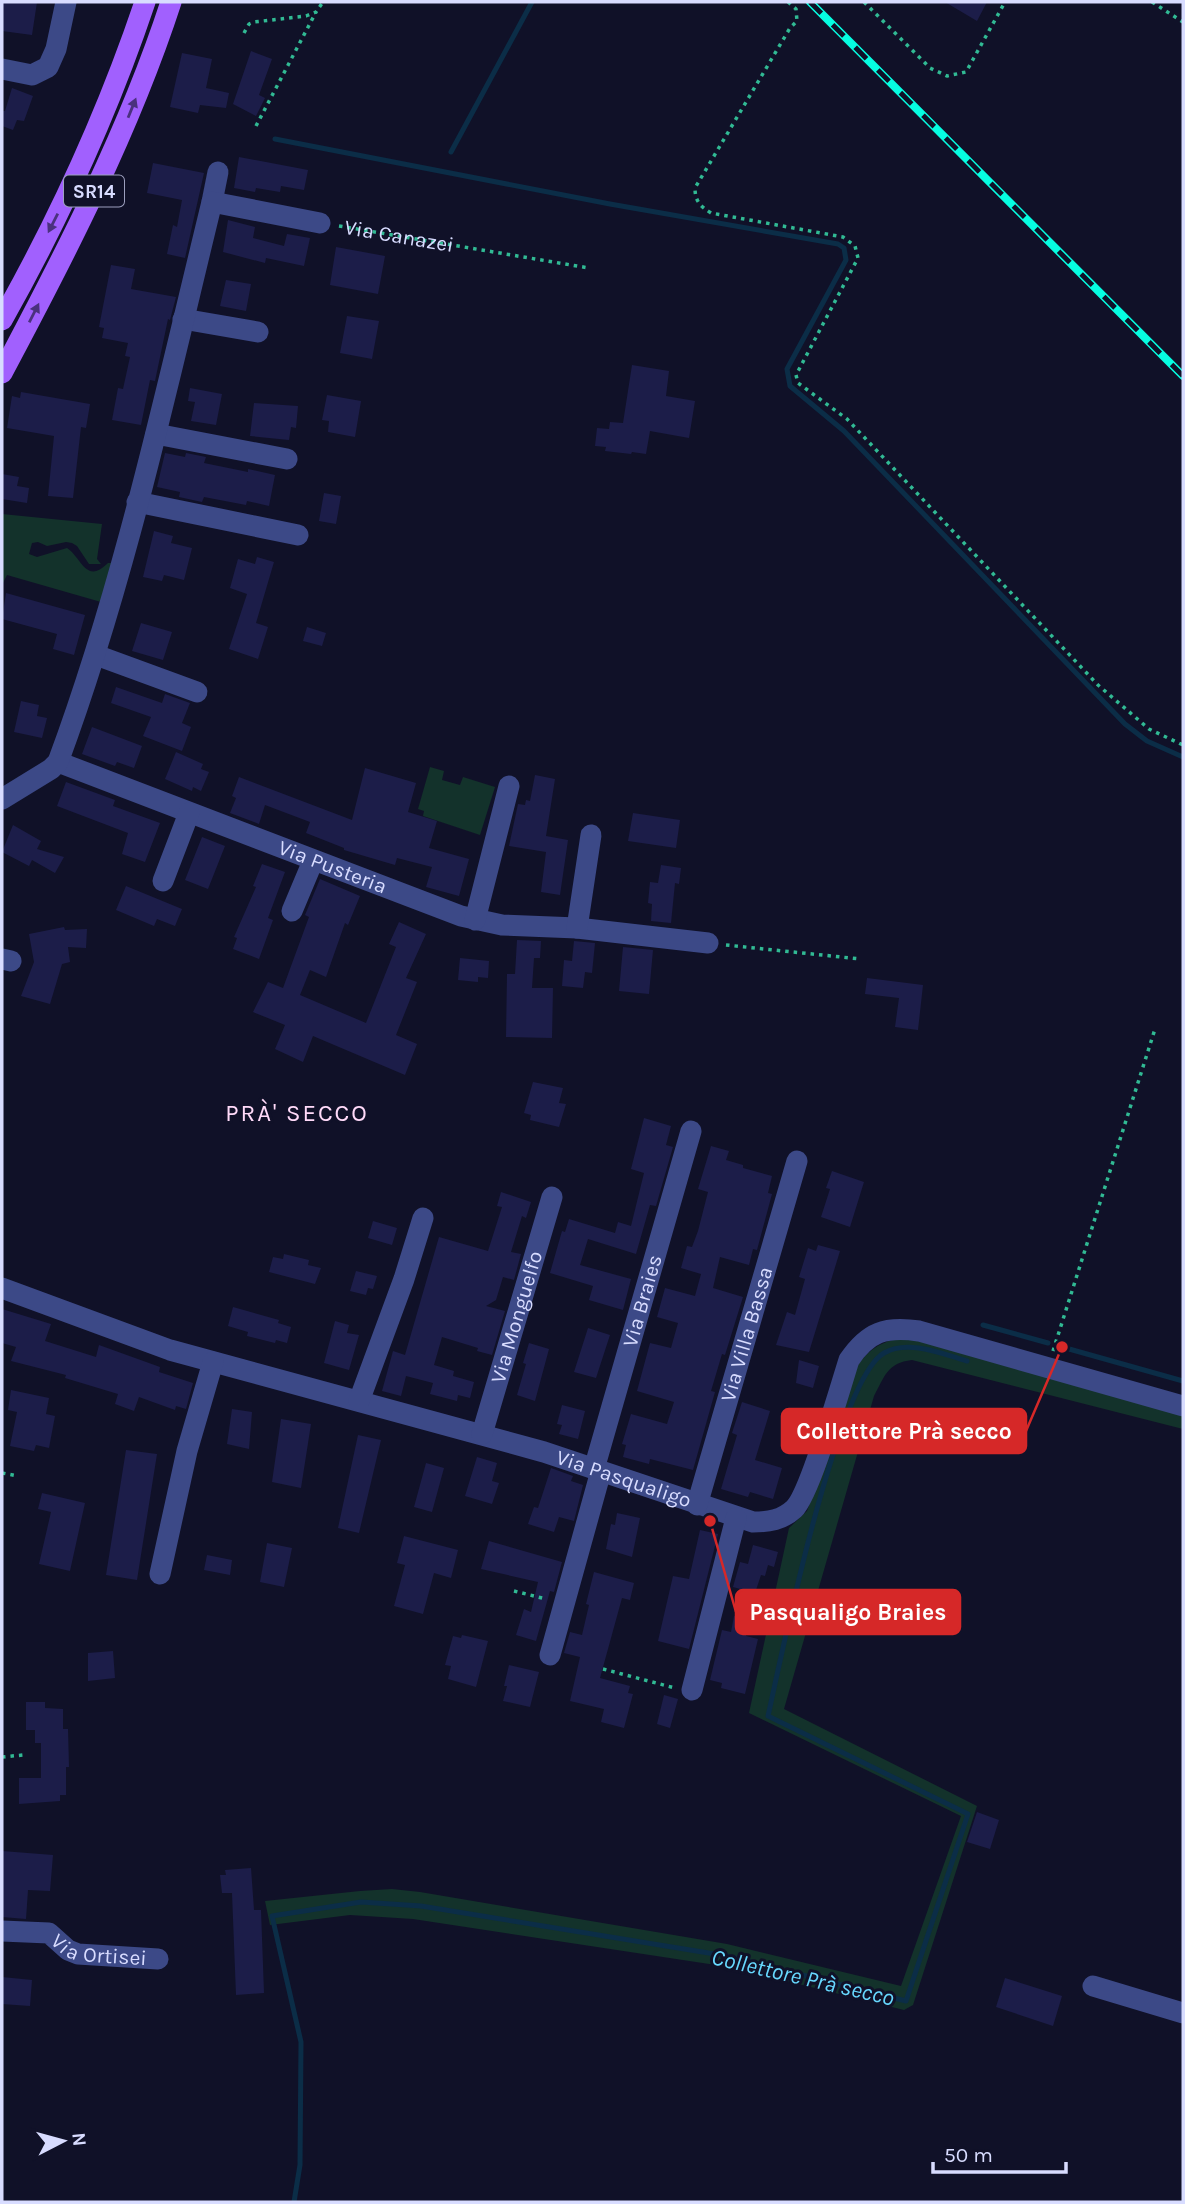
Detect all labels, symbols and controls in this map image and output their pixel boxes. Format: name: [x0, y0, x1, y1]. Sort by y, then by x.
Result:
one-way arrow: [126, 97, 137, 118]
road number: SR14: [64, 176, 124, 206]
one-way arrow: [47, 213, 58, 233]
street label: Via Canazei: [343, 215, 456, 257]
one-way arrow: [28, 303, 39, 323]
street label: Via Pusteria: [275, 835, 390, 899]
district label: PRÀ' SECCO: [225, 1098, 369, 1127]
street label: Via Monguelfo: [486, 1248, 547, 1386]
street label: Via Braies: [618, 1252, 667, 1350]
street label: Via Villa Bassa: [716, 1264, 778, 1404]
callout: Collettore Prà secco: [782, 1409, 1026, 1453]
text: Collettore Prà secco: [796, 1418, 1012, 1445]
street label: Via Pasqualigo: [553, 1445, 695, 1513]
callout: Pasqualigo Braies: [736, 1590, 960, 1634]
text: Pasqualigo Braies: [750, 1599, 946, 1626]
street label: Via Ortisei: [46, 1929, 147, 1970]
water label: Collettore Prà secco: [709, 1943, 897, 2012]
north arrow: [28, 2106, 98, 2176]
scale bar: [933, 2130, 1066, 2174]
text: N: [67, 2131, 91, 2147]
text: 50 m: [944, 2143, 993, 2167]

